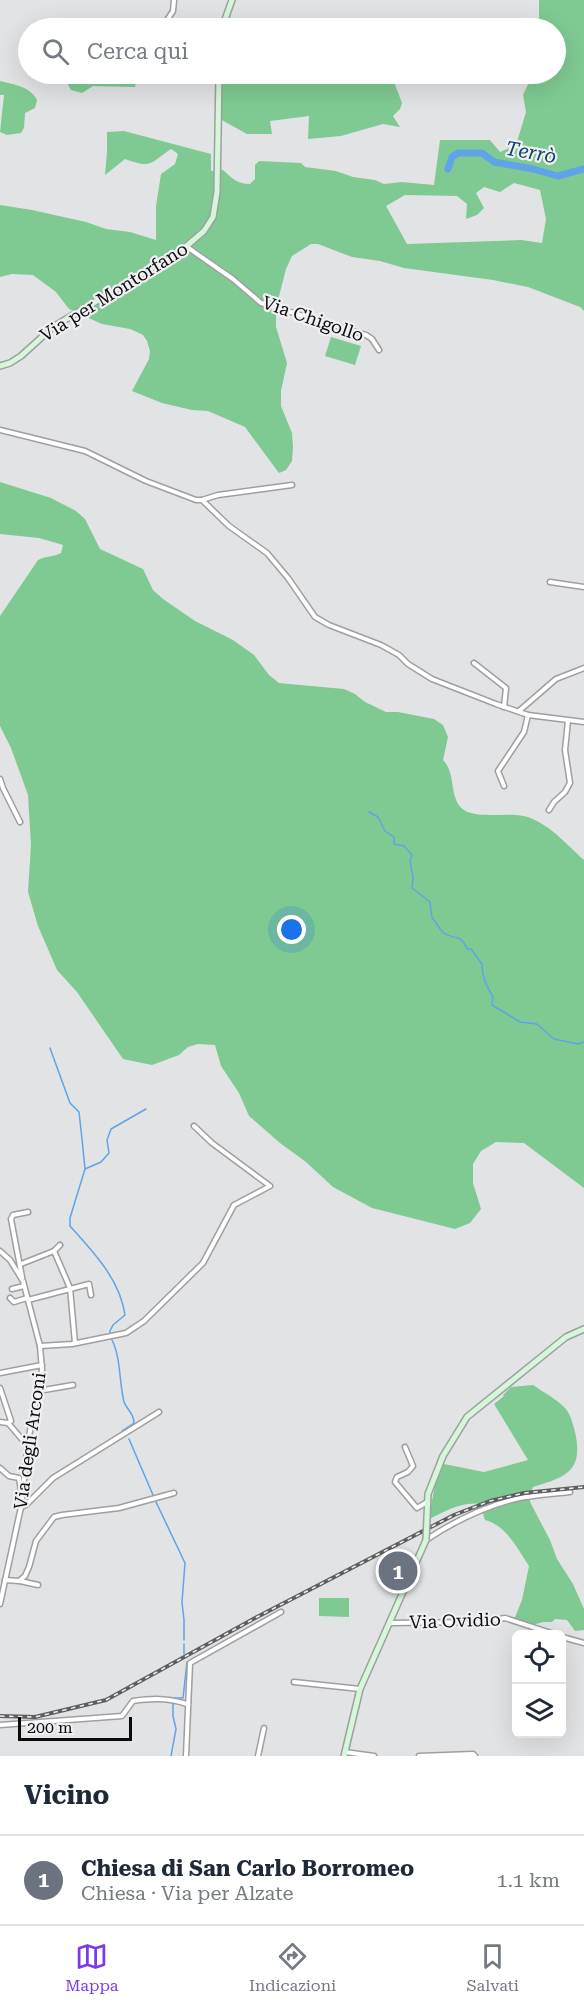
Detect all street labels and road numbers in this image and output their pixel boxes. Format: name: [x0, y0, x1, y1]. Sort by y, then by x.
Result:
street label: Via per Montorfano: [36, 238, 191, 346]
street label: Via Chigollo: [260, 291, 367, 346]
street label: Via degli Arconi: [9, 1371, 50, 1511]
street label: Via Ovidio: [409, 1608, 501, 1633]

